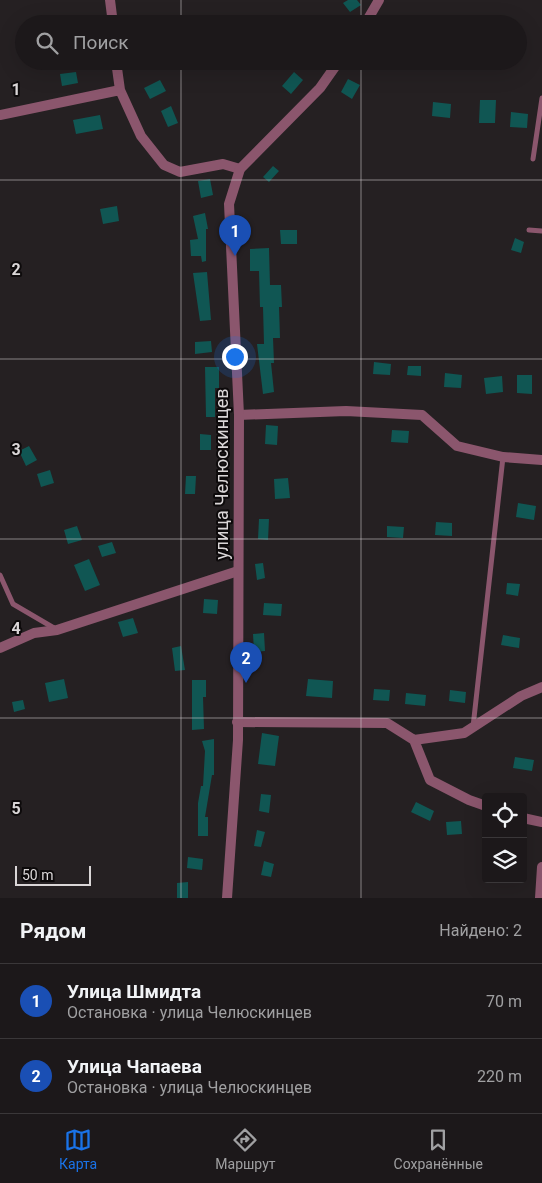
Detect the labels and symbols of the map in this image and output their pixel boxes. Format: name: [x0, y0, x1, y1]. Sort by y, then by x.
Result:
text: 1: [11, 80, 21, 99]
pin: 1: [219, 215, 251, 256]
text: 2: [11, 260, 21, 279]
your location: [222, 344, 248, 370]
street label: улица Челюскинцев: [211, 388, 232, 560]
text: 3: [11, 440, 21, 459]
text: 4: [11, 619, 21, 638]
pin: 2: [230, 642, 262, 683]
text: 5: [11, 799, 21, 818]
scale bar: [15, 863, 91, 886]

